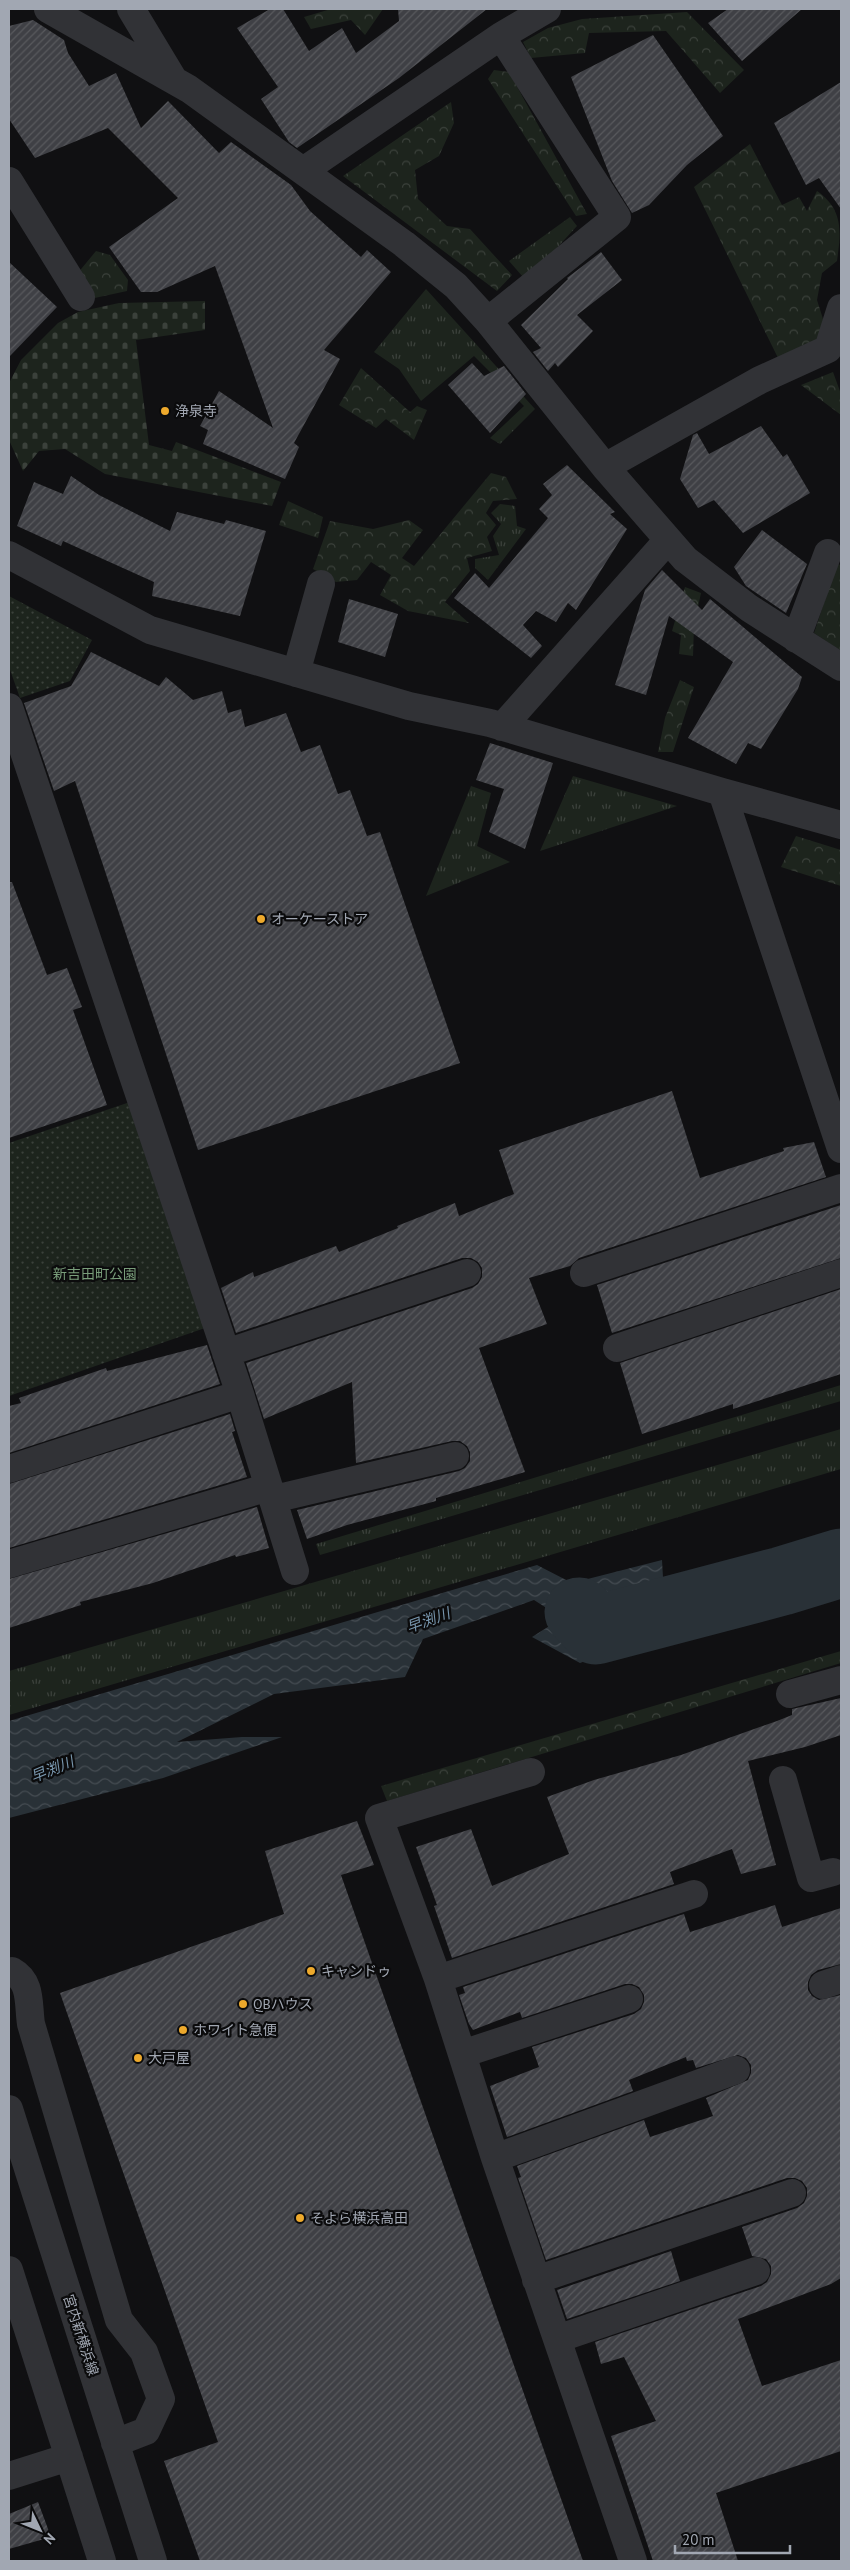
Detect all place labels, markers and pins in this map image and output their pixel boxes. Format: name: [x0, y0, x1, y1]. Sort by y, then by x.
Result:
place label: 浄泉寺: [175, 402, 217, 420]
marker: 浄泉寺: [159, 405, 171, 417]
place label: オーケーストア: [271, 910, 368, 928]
marker: オーケーストア: [255, 913, 267, 925]
place label: キャンドゥ: [321, 1962, 391, 1980]
marker: キャンドゥ: [305, 1965, 317, 1977]
place label: QBハウス: [253, 1995, 313, 2013]
marker: QBハウス: [237, 1998, 249, 2010]
place label: ホワイト急便: [193, 2021, 277, 2039]
marker: ホワイト急便: [177, 2024, 189, 2036]
place label: 大戸屋: [148, 2049, 190, 2067]
marker: 大戸屋: [132, 2052, 144, 2064]
place label: そよら横浜高田: [310, 2209, 408, 2227]
marker: そよら横浜高田: [294, 2212, 306, 2224]

